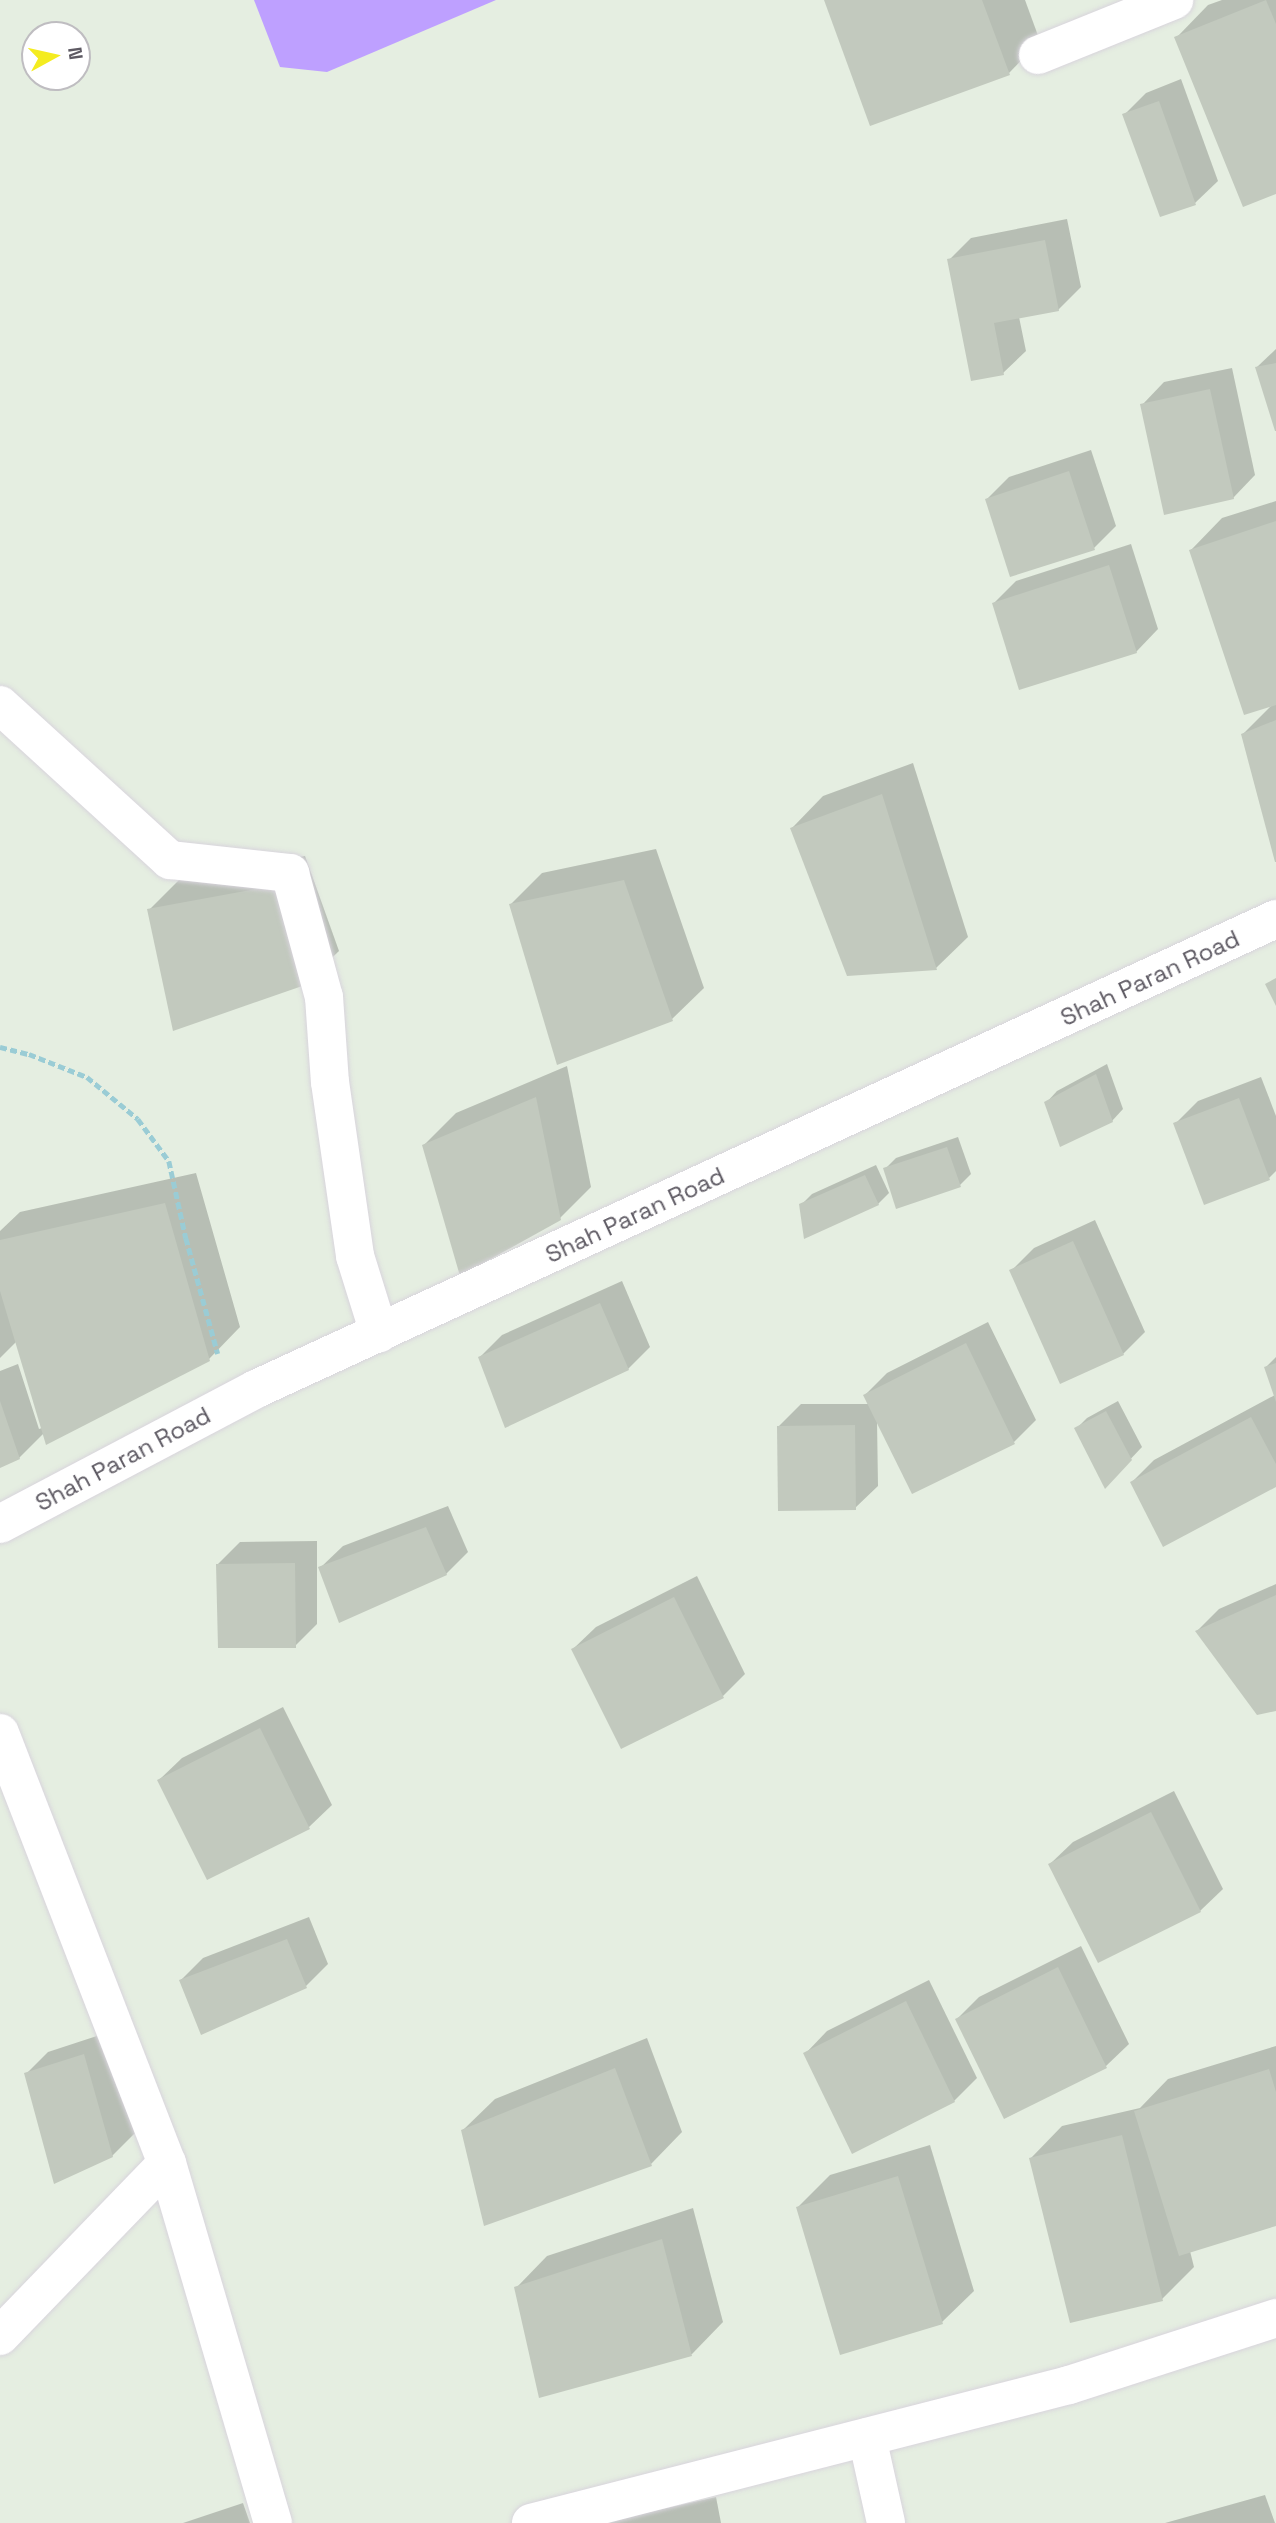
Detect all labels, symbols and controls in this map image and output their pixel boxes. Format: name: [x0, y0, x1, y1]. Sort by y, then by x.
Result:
north arrow: [21, 21, 91, 91]
text: N: [62, 45, 89, 61]
street label: Shah Paran Road: [1056, 924, 1244, 1032]
street label: Shah Paran Road: [541, 1161, 729, 1269]
street label: Shah Paran Road: [30, 1401, 216, 1517]

